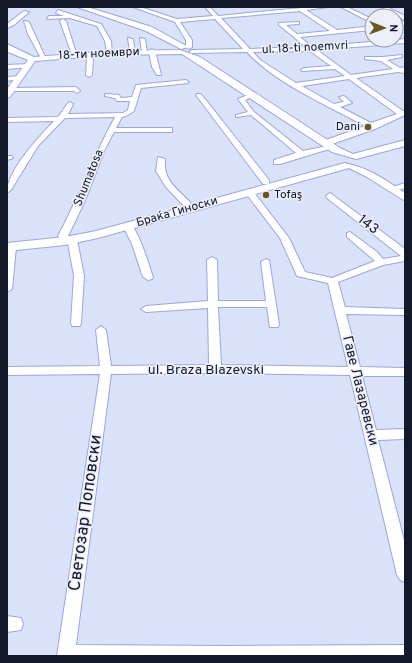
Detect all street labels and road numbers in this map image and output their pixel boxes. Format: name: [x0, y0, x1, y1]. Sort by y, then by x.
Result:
street label: ul. 18-ti noemvri: [261, 38, 349, 58]
street label: 18-ти ноември: [58, 44, 140, 64]
street label: Shumatosa: [70, 147, 108, 209]
street label: Браќа Гиноски: [134, 193, 220, 231]
street label: 143: [354, 212, 382, 238]
street label: Гаве Лазаревски: [338, 334, 382, 448]
street label: ul. Braza Blazevski: [148, 362, 264, 379]
street label: Светозар Поповски: [64, 433, 108, 593]

